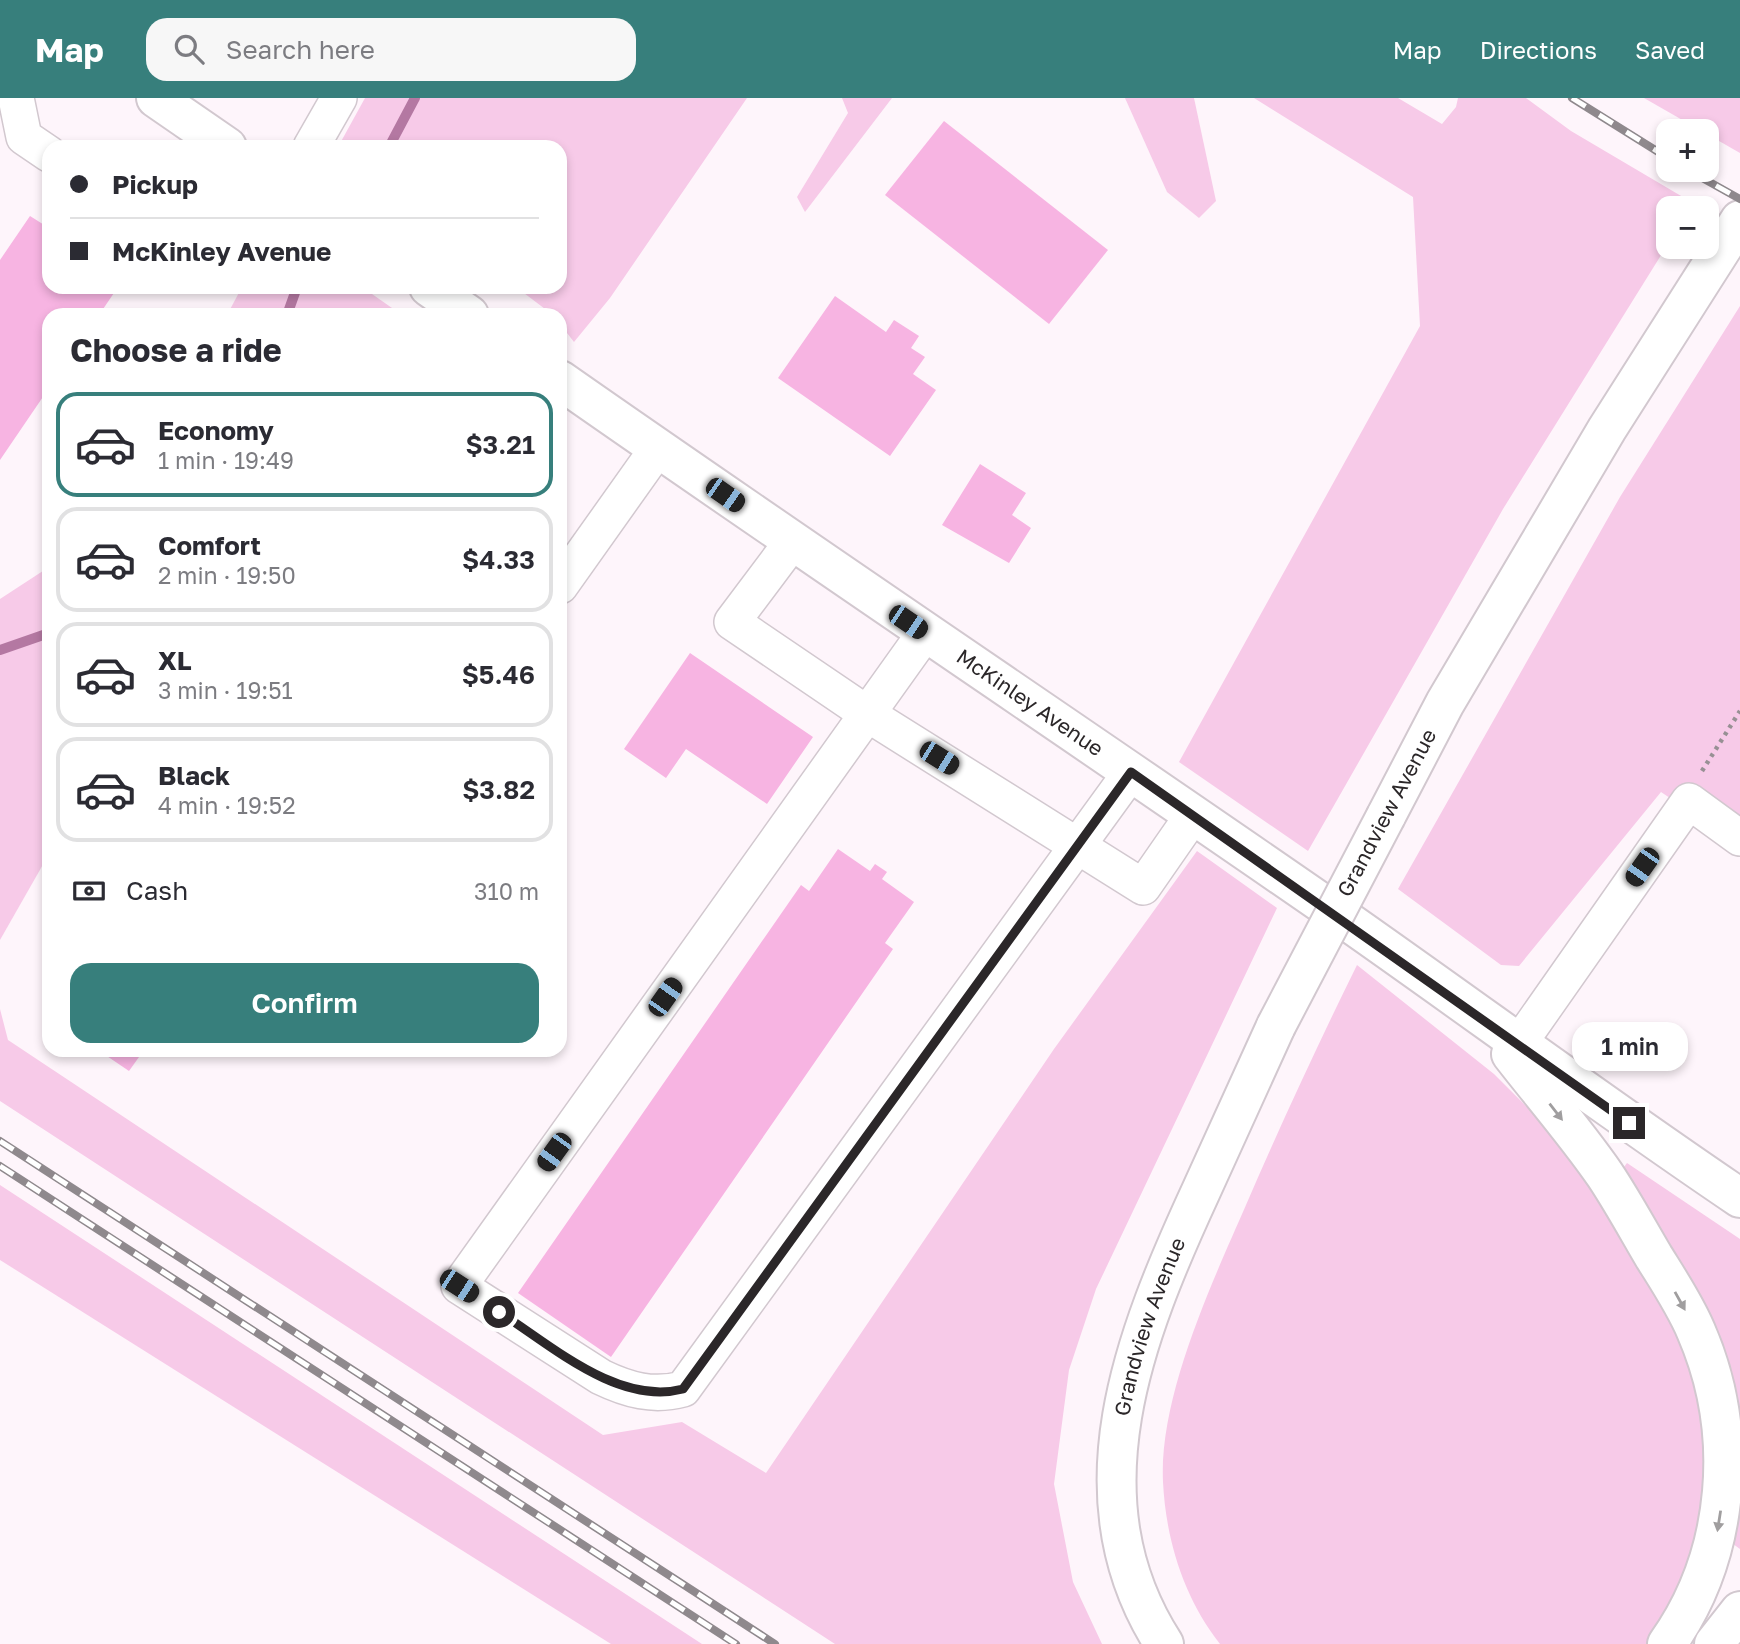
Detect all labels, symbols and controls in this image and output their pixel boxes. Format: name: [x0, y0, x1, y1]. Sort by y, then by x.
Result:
search box: [146, 18, 636, 81]
text: Map: [35, 30, 104, 69]
icon: search: [170, 30, 208, 68]
text: Search here: [226, 34, 375, 65]
text: Map: [1393, 35, 1442, 64]
text: Directions: [1480, 35, 1597, 64]
text: Saved: [1635, 35, 1705, 64]
map controls: [1656, 119, 1719, 259]
button: +: [1656, 119, 1719, 182]
text: Pickup: [112, 169, 198, 200]
button: −: [1656, 196, 1719, 259]
text: McKinley Avenue: [112, 236, 331, 267]
text: Choose a ride: [70, 331, 282, 369]
icon: car: [74, 413, 137, 476]
text: Economy: [158, 415, 274, 446]
text: $3.21: [465, 429, 535, 460]
text: 1 min · 19:49: [158, 446, 294, 474]
car: [702, 474, 749, 516]
icon: car: [74, 528, 137, 591]
text: Comfort: [158, 530, 261, 561]
text: $4.33: [462, 544, 535, 575]
text: 2 min · 19:50: [158, 561, 296, 589]
car: [885, 602, 932, 642]
icon: car: [74, 643, 137, 706]
street label: McKinley Avenue: [952, 643, 1109, 761]
text: XL: [158, 645, 192, 676]
text: $5.46: [462, 659, 535, 690]
text: 3 min · 19:51: [158, 676, 293, 704]
street label: Grandview Avenue: [1331, 724, 1441, 901]
car: [916, 738, 963, 778]
icon: car: [74, 758, 137, 821]
text: Black: [158, 760, 230, 791]
text: $3.82: [462, 774, 535, 805]
text: 4 min · 19:52: [158, 791, 296, 819]
car: [1622, 844, 1663, 890]
icon: cash: [70, 872, 108, 910]
text: Cash: [126, 875, 188, 906]
text: 310 m: [474, 877, 539, 905]
button: Confirm: [70, 963, 539, 1043]
car: [645, 974, 686, 1020]
callout: 1 min: [1571, 1021, 1687, 1070]
text: 1 min: [1601, 1032, 1659, 1060]
one-way arrow: [1548, 1102, 1563, 1120]
route end: [1613, 1107, 1645, 1139]
car: [534, 1129, 575, 1175]
street label: Grandview Avenue: [1108, 1233, 1190, 1418]
car: [436, 1266, 483, 1306]
one-way arrow: [1674, 1292, 1686, 1312]
route start: [483, 1296, 515, 1328]
one-way arrow: [1713, 1510, 1724, 1532]

